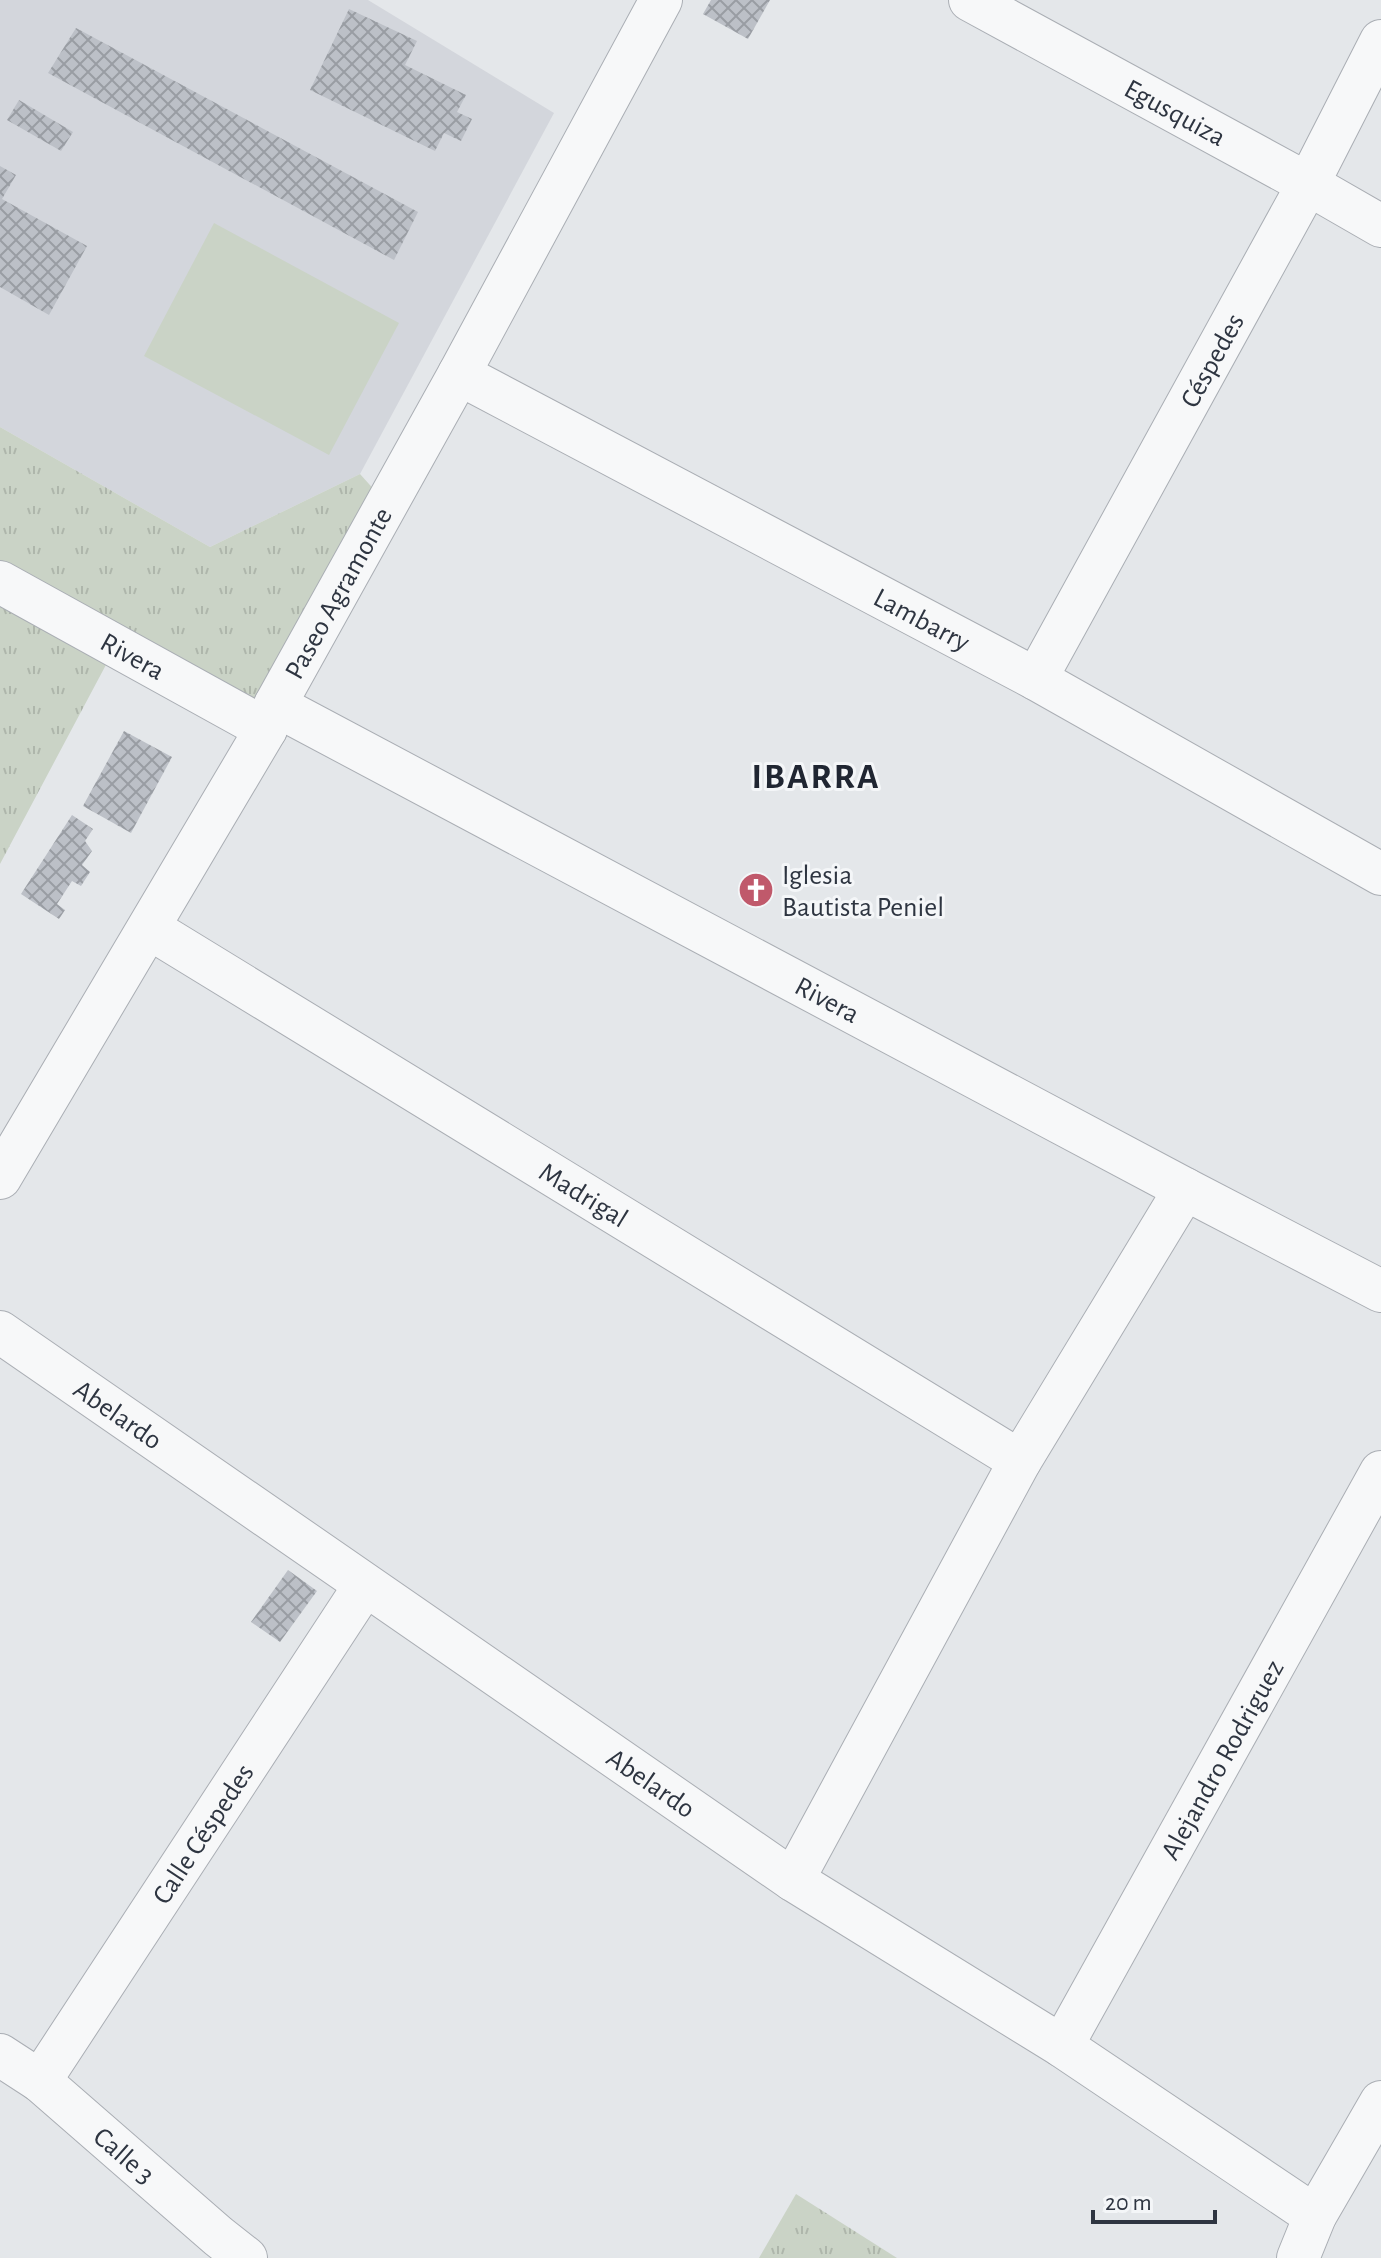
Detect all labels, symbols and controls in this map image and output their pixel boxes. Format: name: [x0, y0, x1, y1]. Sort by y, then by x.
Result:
street label: Egusquiza: [1119, 75, 1230, 152]
street label: Céspedes: [1176, 309, 1250, 413]
street label: Paseo Agramonte: [280, 503, 398, 684]
street label: Lambarry: [869, 584, 974, 657]
street label: Rivera: [95, 628, 169, 686]
district label: IBARRA: [751, 759, 881, 795]
place label: Iglesia Bautista Peniel: [782, 862, 944, 922]
church icon: Iglesia Bautista Peniel: [737, 871, 775, 909]
street label: Rivera: [790, 972, 864, 1029]
street label: Madrigal: [534, 1158, 632, 1233]
street label: Abelardo: [68, 1375, 167, 1456]
street label: Alejandro Rodriguez: [1157, 1656, 1290, 1865]
street label: Abelardo: [601, 1744, 700, 1824]
street label: Calle Céspedes: [148, 1759, 260, 1910]
street label: Calle 3: [88, 2123, 159, 2190]
scale bar: [1093, 2174, 1215, 2224]
text: 20 m: [1105, 2191, 1152, 2215]

